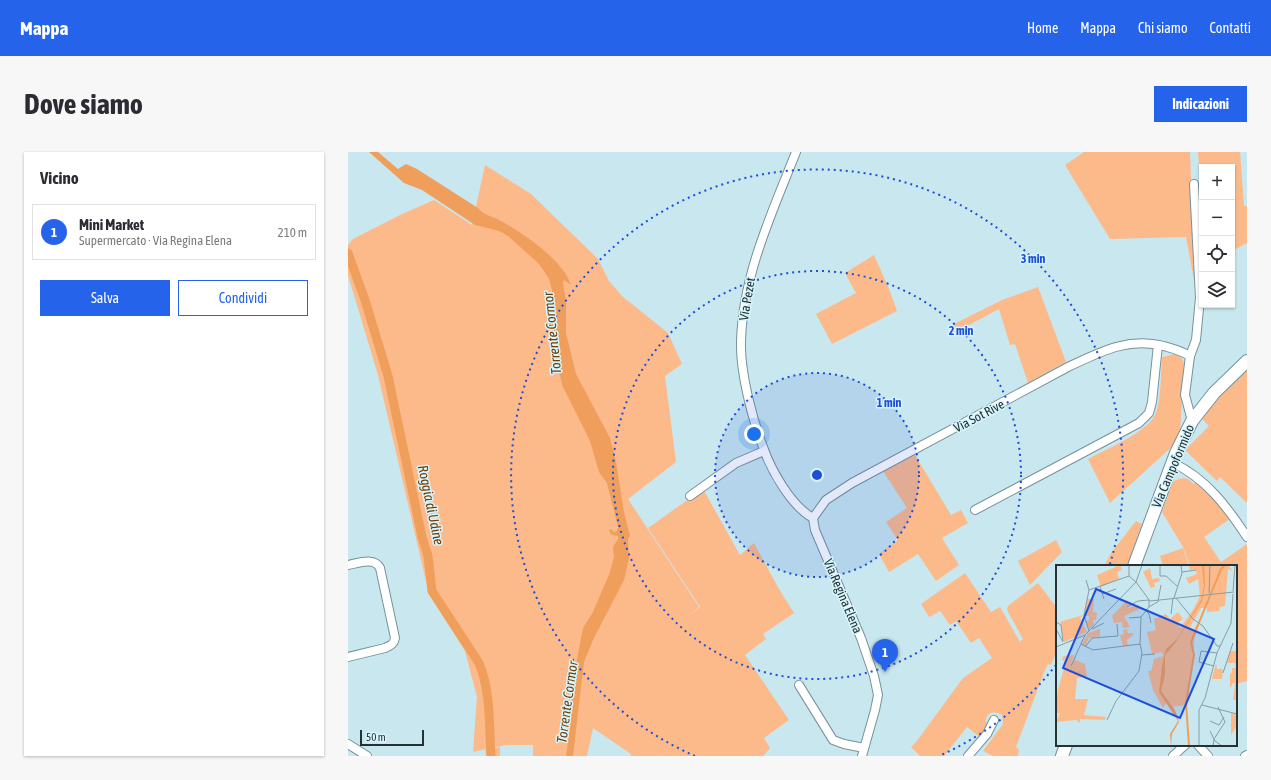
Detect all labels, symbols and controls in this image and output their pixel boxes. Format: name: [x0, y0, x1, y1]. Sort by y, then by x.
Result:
text: Mappa: [20, 17, 68, 39]
text: Home: [1027, 20, 1058, 36]
text: Mappa: [1080, 20, 1116, 36]
text: Chi siamo: [1138, 20, 1188, 36]
text: Contatti: [1210, 20, 1251, 36]
button: Indicazioni: [1154, 86, 1247, 122]
text: Dove siamo: [24, 88, 143, 120]
map controls: [1199, 164, 1235, 308]
button: +: [1199, 164, 1235, 200]
text: Vicino: [40, 168, 79, 188]
button: −: [1199, 200, 1235, 236]
text: Mini Market: [79, 216, 144, 233]
text: 1: [51, 225, 57, 240]
text: 210 m: [278, 225, 307, 240]
text: Supermercato · Via Regina Elena: [79, 233, 232, 248]
button: locate: [1199, 236, 1235, 272]
text: 3 min: [1021, 252, 1045, 266]
button: layers: [1199, 272, 1235, 308]
street label: Via Pezet: [736, 276, 758, 322]
button: Salva: [40, 280, 170, 316]
button: Condividi: [178, 280, 308, 316]
water label: Torrente Cormor: [540, 290, 564, 375]
text: 2 min: [949, 324, 973, 338]
text: 1 min: [877, 396, 901, 410]
street label: Via Sot Rive: [951, 396, 1007, 436]
street label: Via Campoformido: [1149, 422, 1197, 510]
your location: [744, 424, 764, 444]
water label: Roggia di Udine: [415, 464, 447, 546]
centre of rings: [810, 468, 824, 482]
street label: Via Regina Elena: [821, 557, 865, 635]
inset map: [1056, 565, 1237, 746]
pin: 1: [872, 639, 898, 672]
water label: Torrente Cormor: [553, 659, 581, 744]
scale bar: [360, 728, 424, 747]
text: 50 m: [366, 731, 386, 743]

